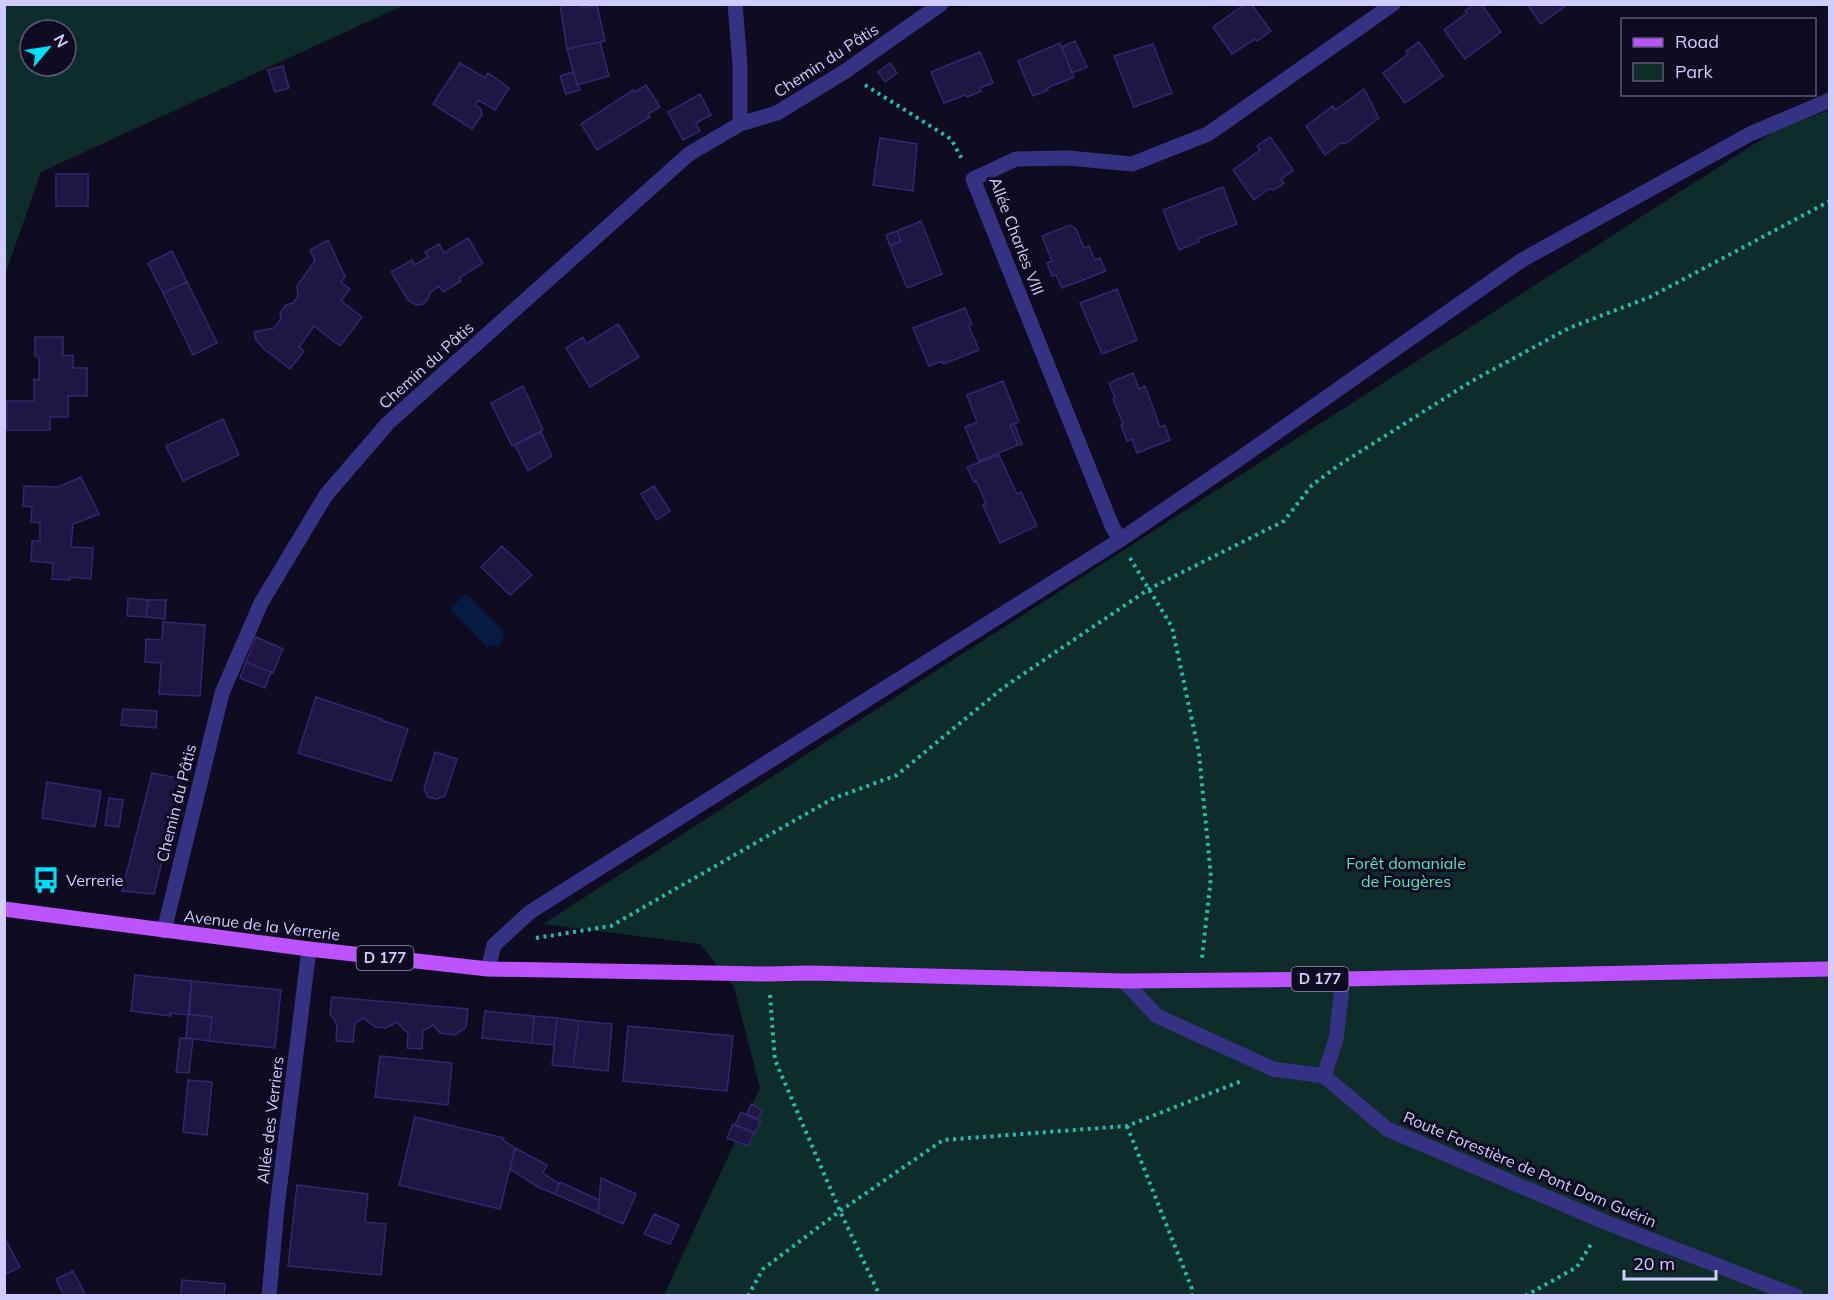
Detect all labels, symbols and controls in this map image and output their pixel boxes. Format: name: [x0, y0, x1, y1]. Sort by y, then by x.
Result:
north arrow: [18, 18, 78, 78]
legend: [1621, 18, 1816, 96]
street label: Chemin du Pâtis: [770, 19, 882, 101]
text: Road: [1675, 30, 1719, 53]
text: N: [49, 31, 73, 51]
text: Park: [1675, 60, 1714, 83]
street label: Allée Charles VIII: [985, 174, 1049, 298]
street label: Chemin du Pâtis: [374, 317, 478, 413]
street label: Chemin du Pâtis: [152, 742, 200, 864]
park label: Forêt domaniale de Fougères: [1346, 853, 1466, 891]
bus stop icon: Verrerie: [31, 865, 61, 895]
place label: Verrerie: [66, 870, 123, 890]
street label: Avenue de la Verrerie: [183, 905, 341, 945]
road number: D 177: [356, 946, 414, 970]
road number: D 177: [1292, 967, 1348, 991]
street label: Allée des Verriers: [252, 1055, 288, 1185]
street label: Route Forestière de Pont Dom Guérin: [1400, 1106, 1660, 1232]
scale bar: [1624, 1243, 1716, 1281]
text: 20 m: [1633, 1252, 1675, 1275]

